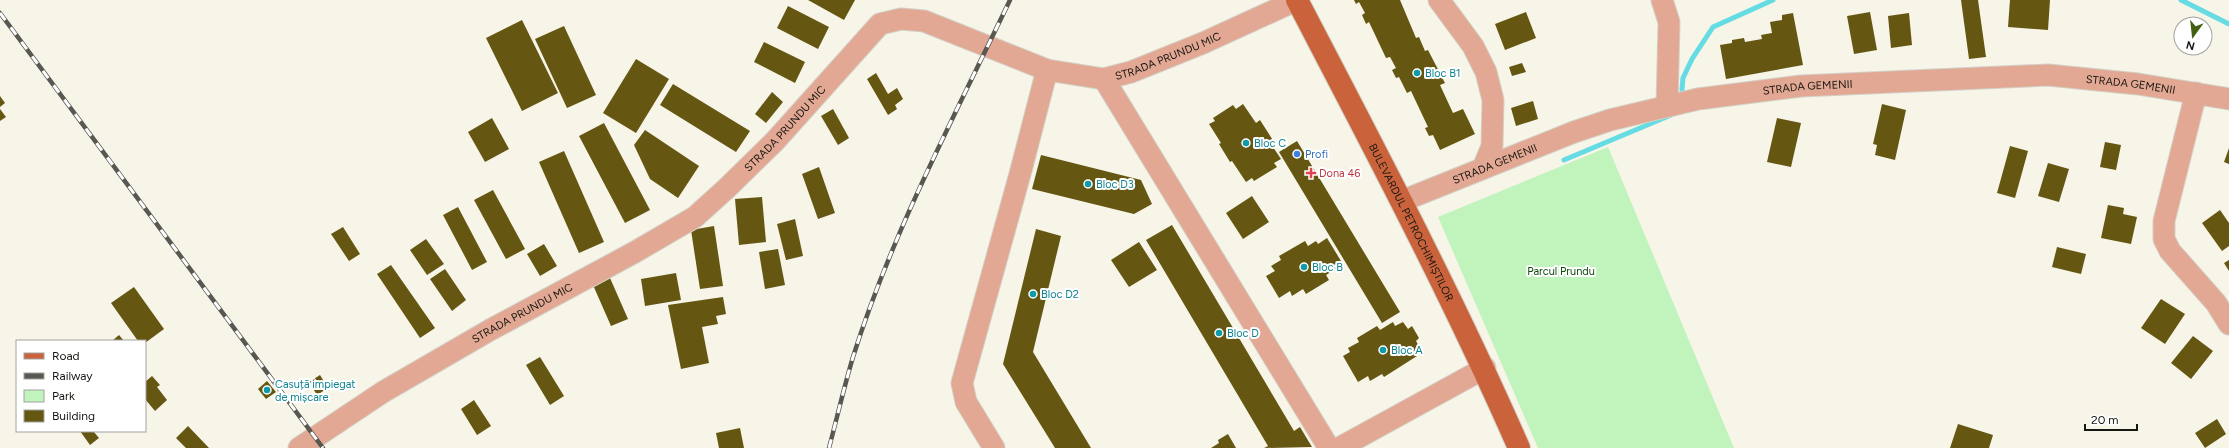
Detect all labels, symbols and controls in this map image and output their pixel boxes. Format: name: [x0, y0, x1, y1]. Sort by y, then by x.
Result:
north arrow: [2173, 16, 2213, 56]
street label: STRADA PRUNDU MIC: [1114, 29, 1223, 82]
text: N: [2185, 38, 2196, 53]
place label: Bloc B1: [1425, 67, 1460, 80]
marker: Bloc B1: [1412, 68, 1422, 78]
street label: STRADA GEMENII: [2085, 72, 2176, 97]
street label: STRADA GEMENII: [1762, 77, 1853, 97]
street label: STRADA PRUNDU MIC: [742, 83, 828, 174]
place label: Bloc C: [1254, 137, 1286, 150]
marker: Bloc C: [1241, 138, 1251, 148]
street label: BULEVARDUL PETROCHIMIȘTILOR: [1366, 141, 1456, 303]
street label: STRADA GEMENII: [1451, 141, 1539, 187]
place label: Profi: [1305, 148, 1328, 161]
marker: Profi: [1292, 149, 1302, 159]
place label: Dona 46: [1319, 167, 1360, 180]
marker: Dona 46: [1306, 168, 1316, 178]
place label: Bloc D3: [1096, 178, 1134, 191]
marker: Bloc D3: [1083, 179, 1093, 189]
place label: Bloc B: [1312, 261, 1343, 274]
marker: Bloc B: [1299, 262, 1309, 272]
park label: Parcul Prundu: [1527, 265, 1595, 278]
street label: STRADA PRUNDU MIC: [469, 280, 575, 346]
place label: Bloc D2: [1041, 288, 1079, 301]
marker: Bloc D2: [1028, 289, 1038, 299]
place label: Bloc D: [1227, 327, 1259, 340]
marker: Bloc D: [1214, 328, 1224, 338]
legend: [16, 340, 146, 432]
place label: Bloc A: [1391, 344, 1423, 357]
marker: Bloc A: [1378, 345, 1388, 355]
text: Road: [52, 349, 80, 363]
text: Railway: [52, 369, 93, 383]
place label: Casuță impiegat de mișcare: [275, 378, 355, 404]
marker: Casuță impiegat de mișcare: [262, 385, 272, 395]
text: Park: [52, 389, 75, 403]
scale bar: [2085, 406, 2137, 432]
text: Building: [52, 409, 95, 423]
text: 20 m: [2091, 413, 2119, 427]

